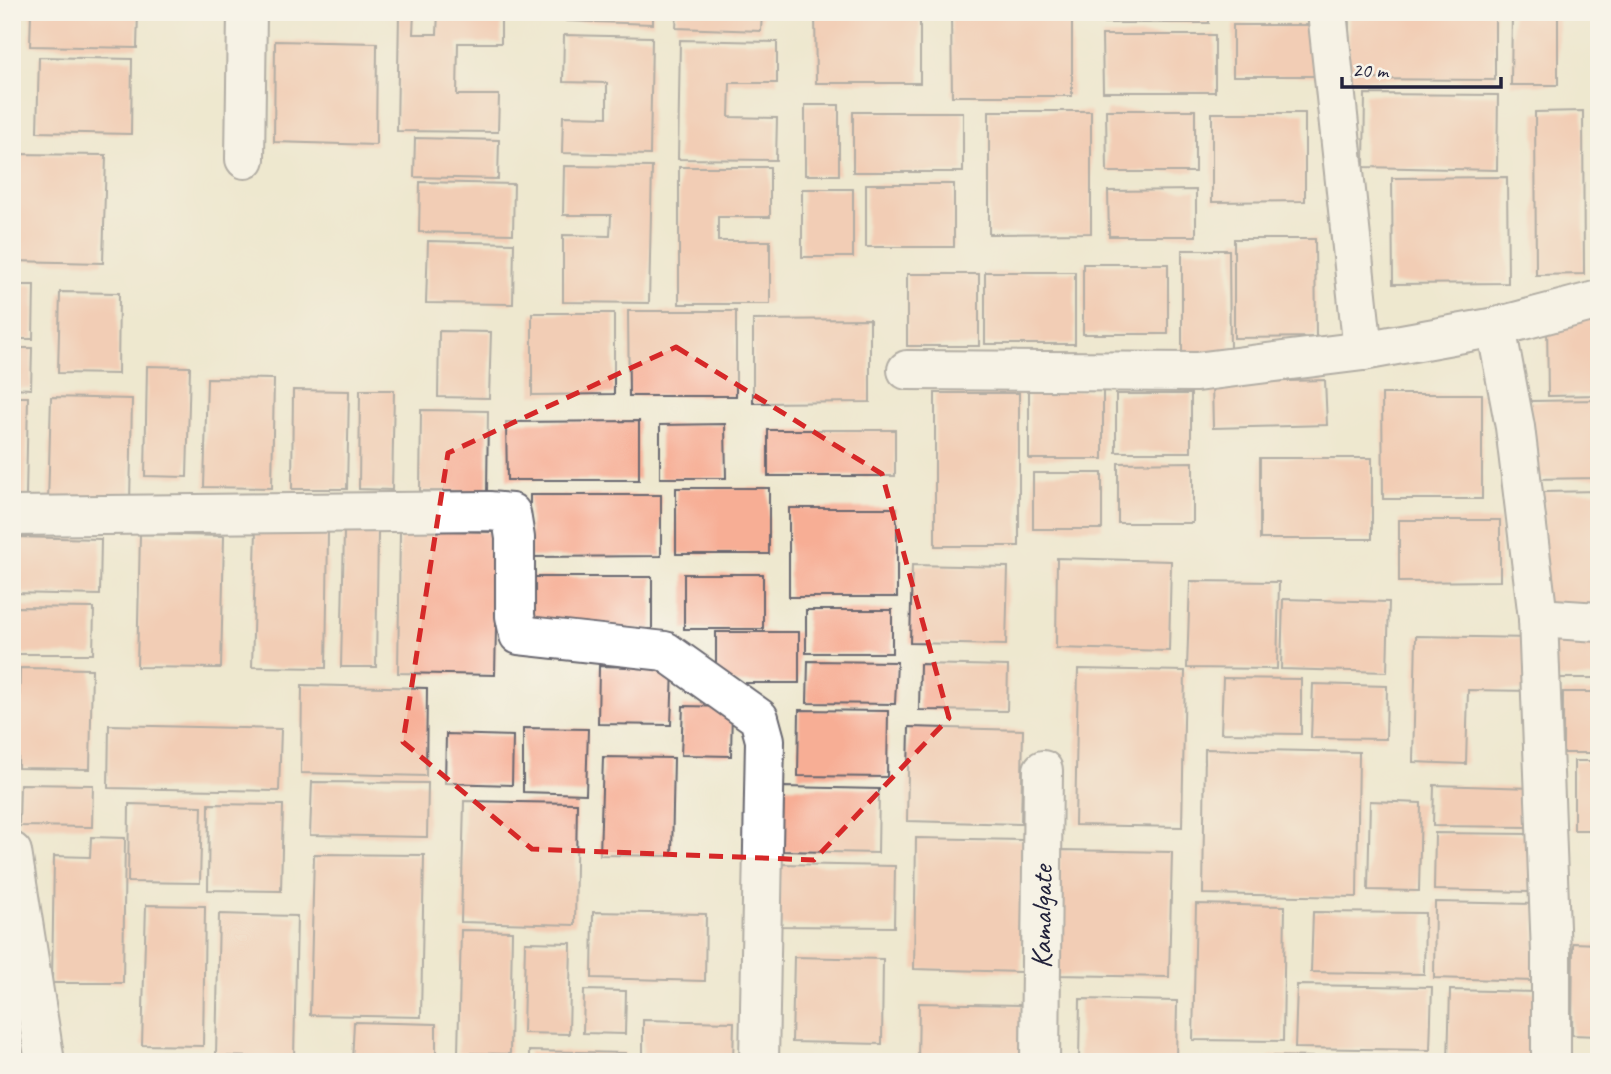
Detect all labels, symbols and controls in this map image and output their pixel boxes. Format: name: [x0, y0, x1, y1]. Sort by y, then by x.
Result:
scale bar: [1342, 46, 1501, 90]
text: 20 m: [1352, 57, 1390, 83]
street label: Kamalgate: [1022, 863, 1061, 969]

